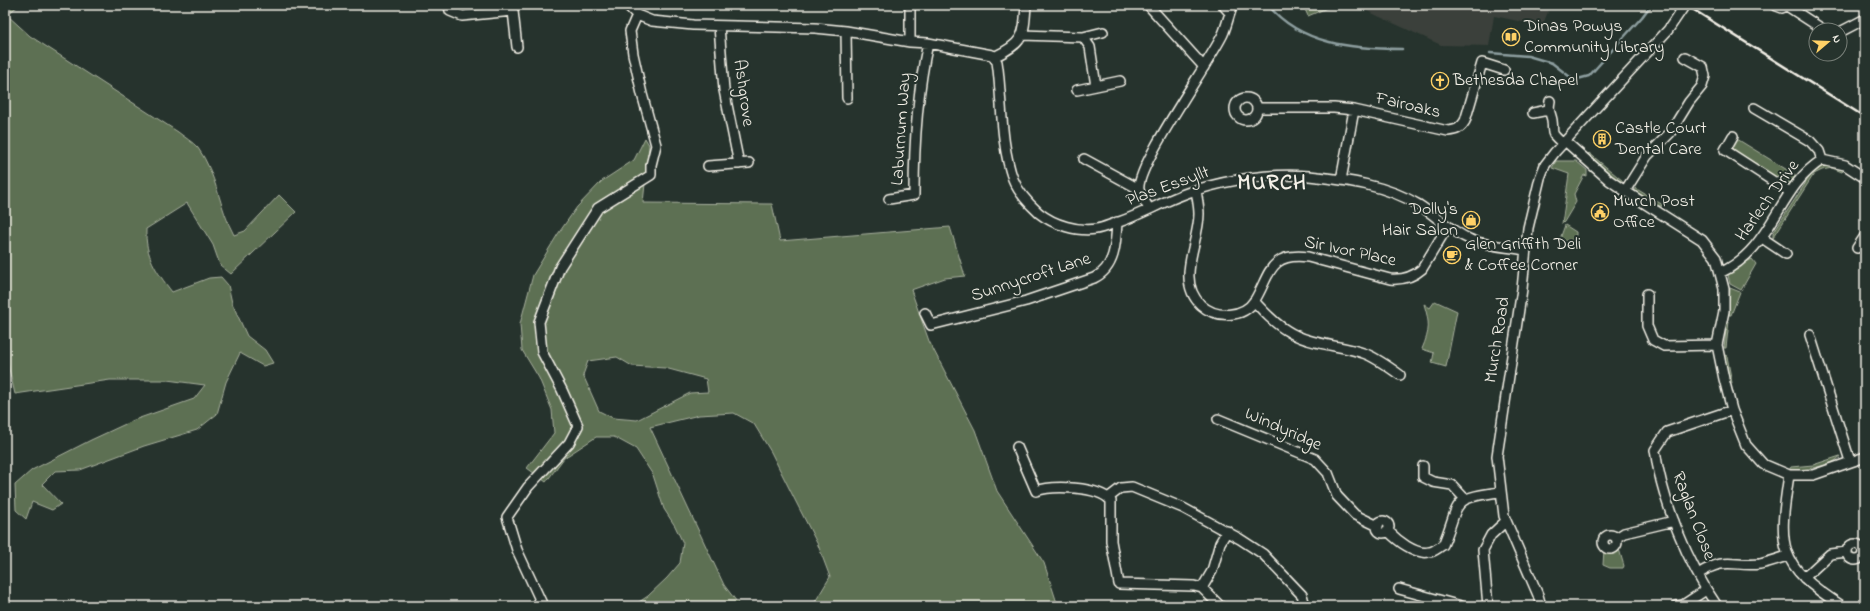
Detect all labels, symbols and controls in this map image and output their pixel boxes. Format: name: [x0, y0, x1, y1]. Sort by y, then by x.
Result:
place label: Dinas Powys Community Library: [1523, 14, 1664, 61]
north arrow: [1808, 22, 1848, 62]
library icon: Dinas Powys Community Library: [1501, 27, 1521, 47]
text: N: [1828, 33, 1845, 45]
street label: Ashgrove: [724, 58, 761, 129]
place label: Bethesda Chapel: [1452, 68, 1578, 94]
church icon: Bethesda Chapel: [1430, 71, 1450, 91]
street label: Laburnum Way: [885, 72, 919, 186]
street label: Fairoaks: [1372, 86, 1443, 126]
place label: Castle Court Dental Care: [1614, 116, 1707, 163]
building icon: Castle Court Dental Care: [1592, 129, 1612, 149]
street label: Harlech Drive: [1729, 154, 1807, 247]
street label: Plas Essyllt: [1123, 160, 1213, 214]
district label: MURCH: [1237, 168, 1307, 200]
place label: Murch Post Office: [1613, 189, 1695, 236]
place label: Dolly's Hair Salon: [1382, 197, 1458, 244]
public building icon: Murch Post Office: [1590, 202, 1610, 222]
shop icon: Dolly's Hair Salon: [1461, 210, 1481, 230]
street label: Sir Ivor Place: [1301, 230, 1399, 275]
place label: Glen Griffith Deli & Coffee Corner: [1465, 232, 1581, 279]
cafe icon: Glen Griffith Deli & Coffee Corner: [1442, 245, 1462, 265]
street label: Sunnycroft Lane: [968, 246, 1095, 310]
street label: Murch Road: [1478, 295, 1518, 385]
street label: Windyridge: [1240, 401, 1327, 460]
street label: Raglan Close: [1663, 468, 1722, 565]

